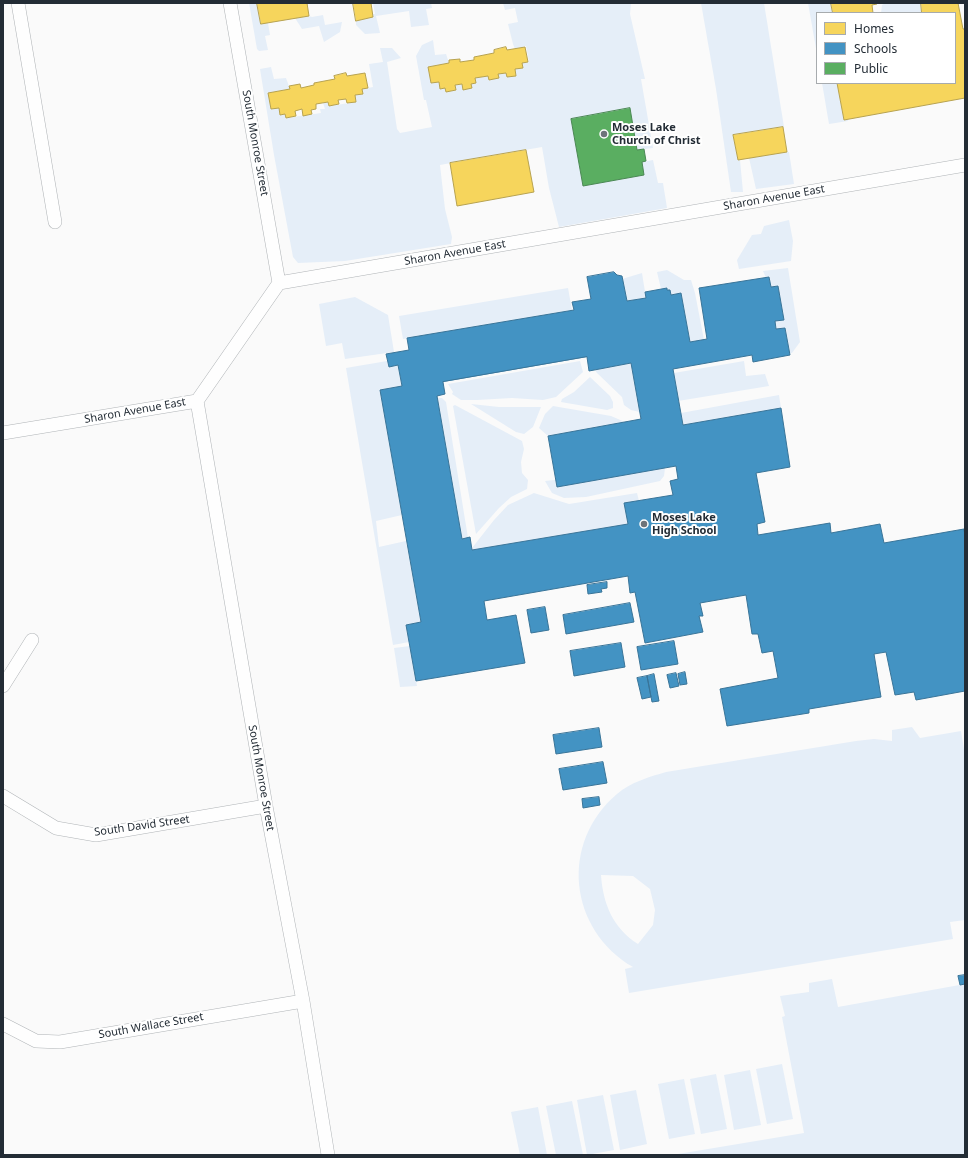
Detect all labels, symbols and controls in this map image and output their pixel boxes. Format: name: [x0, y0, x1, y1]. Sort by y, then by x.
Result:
legend: [816, 12, 956, 84]
text: Homes: [854, 20, 894, 37]
text: Schools: [854, 40, 897, 57]
text: Public: [854, 60, 888, 77]
street label: South Monroe Street: [239, 89, 271, 197]
place label: Moses Lake Church of Christ: [612, 121, 700, 147]
marker: Moses Lake Church of Christ: [599, 129, 609, 139]
street label: Sharon Avenue East: [722, 183, 826, 213]
street label: Sharon Avenue East: [403, 238, 507, 268]
street label: Sharon Avenue East: [83, 396, 187, 426]
place label: Moses Lake High School: [652, 511, 717, 537]
marker: Moses Lake High School: [639, 519, 649, 529]
street label: South Monroe Street: [245, 724, 277, 832]
street label: South David Street: [94, 813, 190, 839]
street label: South Wallace Street: [98, 1010, 204, 1042]

